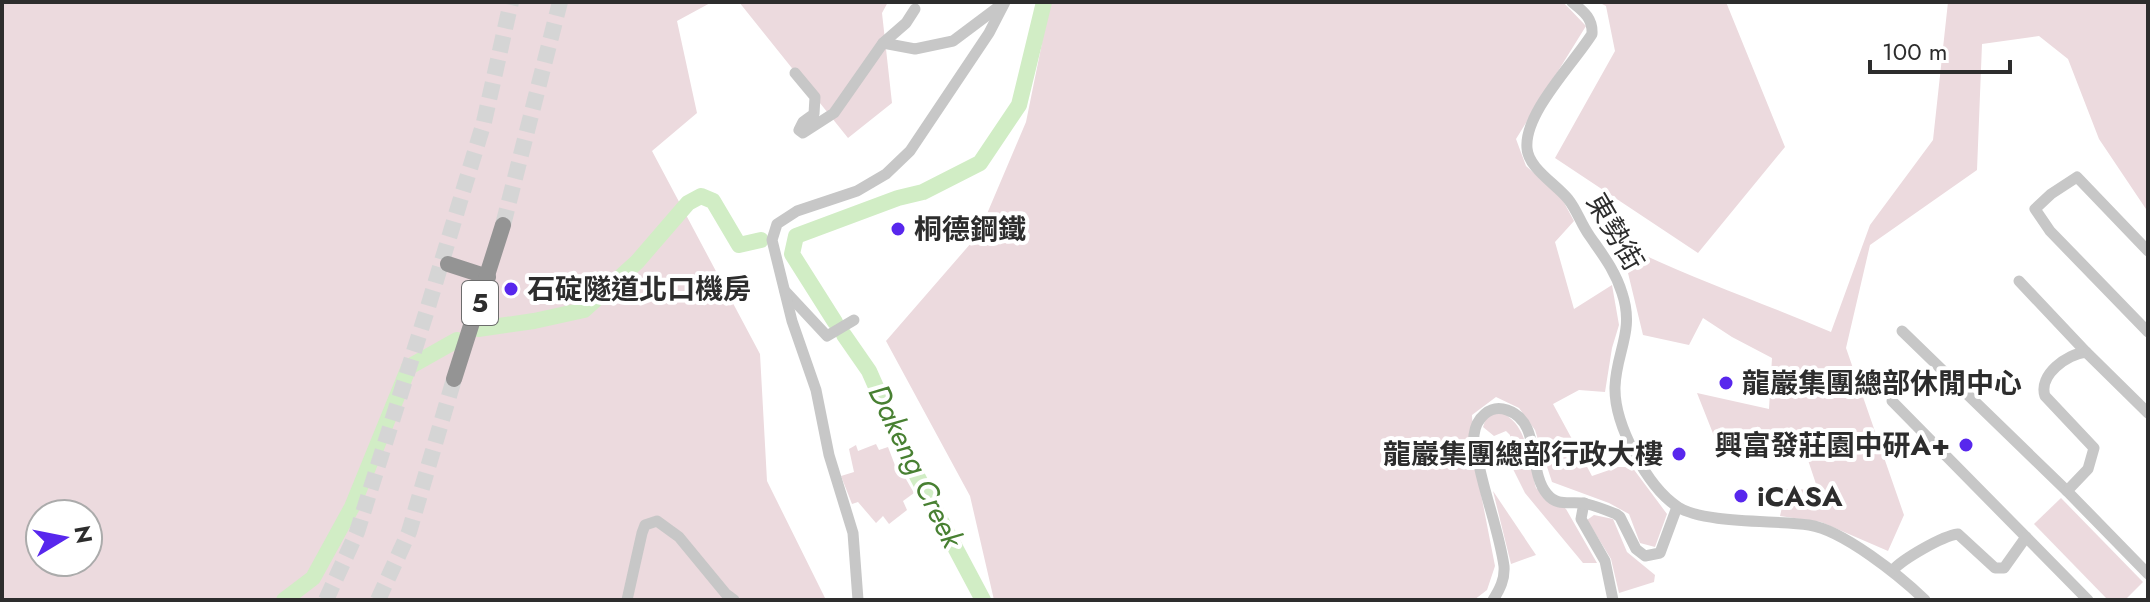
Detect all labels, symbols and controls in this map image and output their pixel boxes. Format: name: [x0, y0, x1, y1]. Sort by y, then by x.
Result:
scale bar: [1870, 24, 2010, 74]
text: 100 m: [1882, 34, 1948, 69]
street label: 東勢街: [1576, 185, 1654, 279]
place label: 桐德鋼鐵: [914, 209, 1026, 250]
marker: 桐德鋼鐵: [889, 220, 907, 238]
place label: 石碇隧道北口機房: [527, 269, 751, 310]
marker: 石碇隧道北口機房: [502, 280, 520, 298]
road number: 5: [462, 281, 498, 325]
place label: 龍巖集團總部休閒中心: [1742, 363, 2022, 404]
marker: 龍巖集團總部休閒中心: [1717, 374, 1735, 392]
water label: Dakeng Creek: [858, 377, 975, 556]
place label: 興富發莊園中研A+: [1715, 425, 1950, 466]
place label: 龍巖集團總部行政大樓: [1383, 434, 1663, 475]
marker: 興富發莊園中研A+: [1957, 436, 1975, 454]
marker: 龍巖集團總部行政大樓: [1670, 445, 1688, 463]
place label: iCASA: [1757, 476, 1843, 517]
marker: iCASA: [1732, 487, 1750, 505]
north arrow: [24, 498, 104, 578]
text: N: [66, 523, 101, 546]

